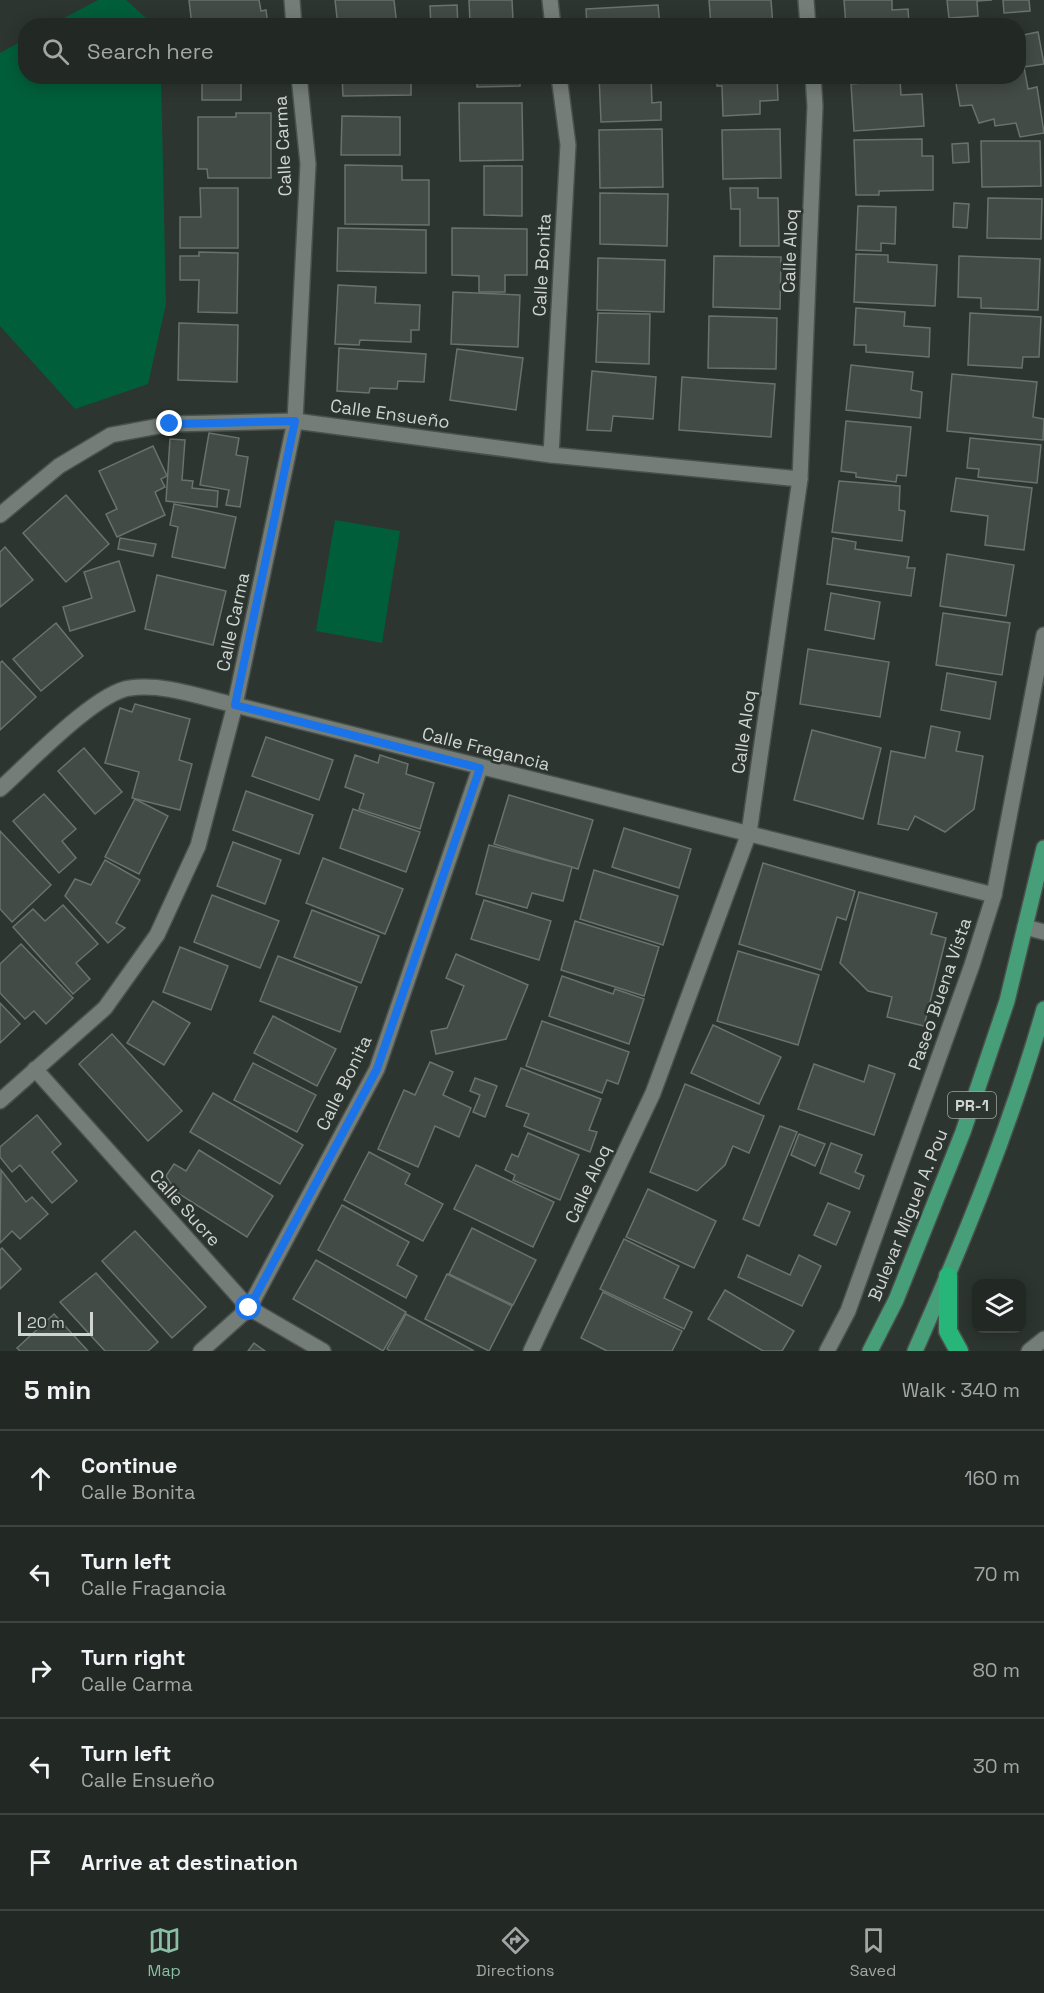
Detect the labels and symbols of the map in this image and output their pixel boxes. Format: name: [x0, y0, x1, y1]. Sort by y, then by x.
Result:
street label: Calle Carma: [268, 95, 297, 197]
street label: Calle Aloq: [777, 208, 802, 293]
street label: Calle Bonita: [527, 213, 556, 317]
street label: Calle Ensueño: [329, 394, 451, 433]
route end: [156, 410, 182, 436]
street label: Calle Carma: [211, 570, 254, 673]
street label: Calle Aloq: [726, 689, 761, 775]
street label: Calle Fragancia: [420, 722, 552, 775]
street label: Paseo Buena Vista: [903, 915, 976, 1073]
street label: Calle Bonita: [311, 1031, 376, 1134]
road number: PR-1: [948, 1092, 996, 1118]
street label: Bulevar Miguel A. Pou: [863, 1125, 953, 1304]
street label: Calle Aloq: [559, 1141, 616, 1227]
street label: Calle Sucre: [145, 1164, 226, 1251]
route start: [235, 1294, 261, 1320]
scale bar: [18, 1309, 93, 1336]

